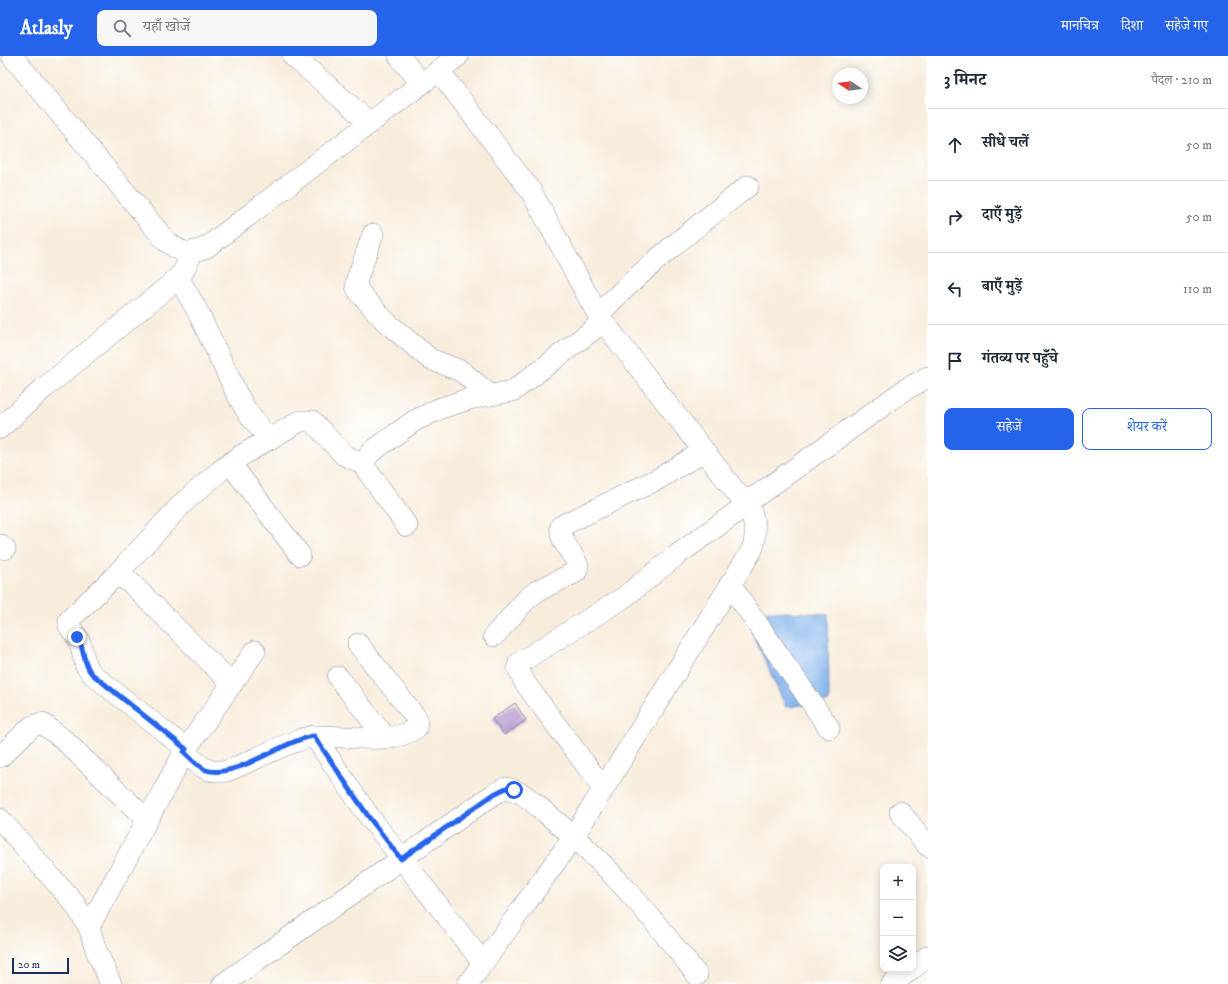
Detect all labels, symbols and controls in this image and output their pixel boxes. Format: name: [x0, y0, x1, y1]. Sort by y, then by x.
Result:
search box: [97, 10, 377, 46]
text: Atlasly: [20, 17, 73, 40]
icon: search: [111, 17, 133, 39]
text: यहाँ खोजें: [143, 17, 190, 36]
text: मानचित्र: [1061, 17, 1099, 35]
text: दिशा: [1121, 17, 1143, 35]
text: सहेजे गए: [1165, 17, 1208, 35]
north arrow: [832, 68, 868, 104]
text: 3 मिनट: [944, 69, 986, 91]
text: पैदल · 210 m: [1151, 72, 1212, 88]
text: सीधे चलें: [982, 133, 1029, 152]
icon: ahead: [944, 134, 966, 156]
text: 50 m: [1186, 137, 1212, 153]
text: दाएँ मुड़ें: [982, 205, 1022, 224]
icon: right: [944, 206, 966, 228]
text: 50 m: [1186, 209, 1212, 225]
text: बाएँ मुड़ें: [982, 277, 1022, 296]
icon: left: [944, 278, 966, 300]
text: 110 m: [1183, 281, 1212, 297]
text: गंतव्य पर पहुँचे: [982, 349, 1058, 368]
icon: arrive: [944, 350, 966, 372]
button: सहेजें: [944, 408, 1074, 450]
button: शेयर करें: [1082, 408, 1212, 450]
route end: [68, 628, 86, 646]
route start: [505, 781, 523, 799]
map controls: [880, 864, 916, 972]
button: +: [880, 864, 916, 900]
button: −: [880, 900, 916, 936]
button: layers: [880, 936, 916, 972]
scale bar: [12, 956, 69, 975]
text: 20 m: [18, 958, 40, 972]

